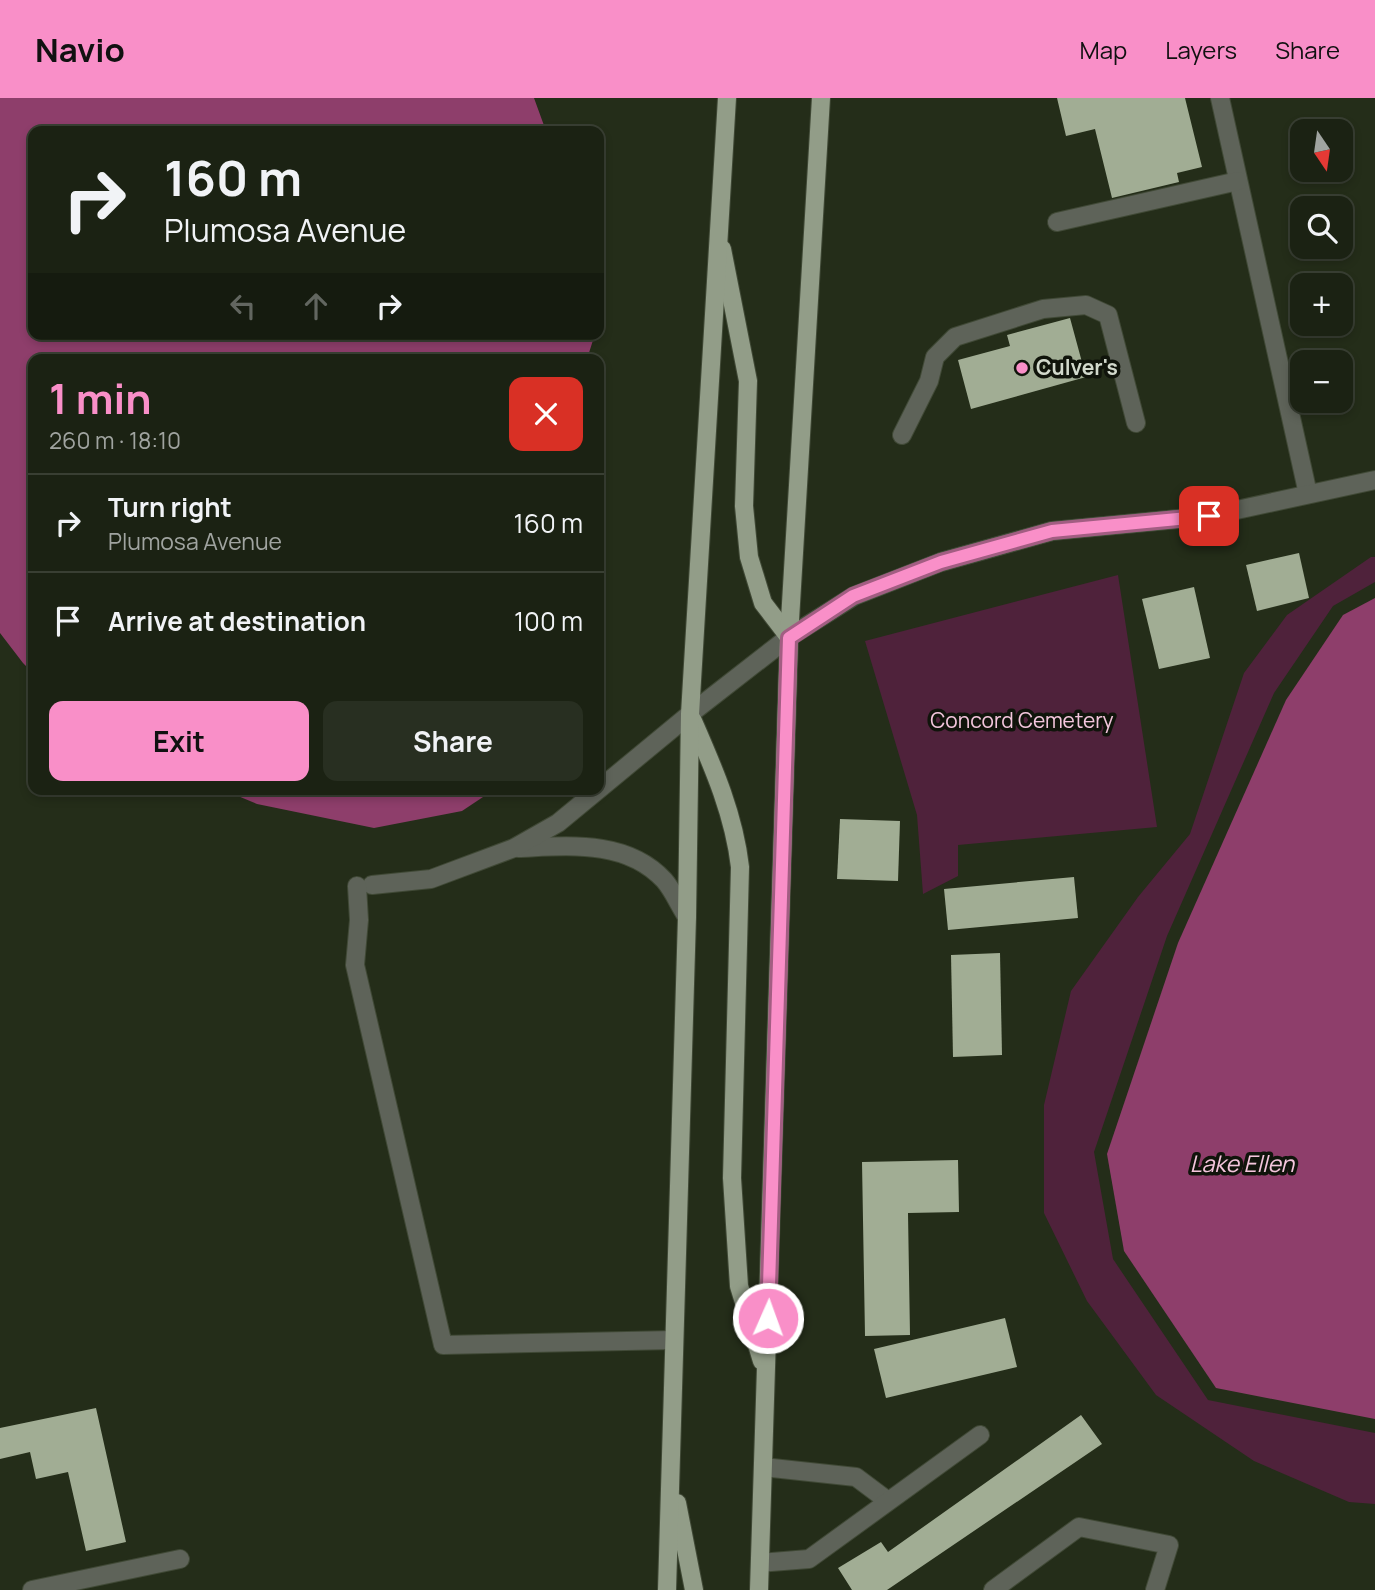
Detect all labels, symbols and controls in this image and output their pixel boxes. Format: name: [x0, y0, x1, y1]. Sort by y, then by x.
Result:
text: Navio: [35, 27, 125, 72]
text: Map: [1080, 33, 1127, 66]
text: Layers: [1165, 33, 1237, 66]
text: Share: [1275, 33, 1340, 66]
north arrow: [1290, 119, 1353, 182]
map controls: [1290, 119, 1353, 413]
text: 160 m: [164, 144, 302, 211]
icon: right: [49, 154, 140, 245]
button: search: [1290, 196, 1353, 259]
text: Plumosa Avenue: [164, 208, 406, 252]
button: +: [1290, 273, 1353, 336]
icon: left: [224, 287, 262, 325]
icon: ahead: [297, 287, 335, 325]
icon: right: [370, 287, 408, 325]
button: −: [1290, 350, 1353, 413]
place label: Culver's: [1036, 353, 1118, 381]
marker: Culver's: [1014, 360, 1030, 376]
text: 1 min: [49, 369, 152, 427]
button: close: [509, 377, 583, 451]
text: 260 m · 18:10: [49, 424, 181, 456]
pin: [1179, 486, 1239, 546]
text: Turn right: [108, 489, 232, 525]
icon: arrive: [1190, 497, 1228, 535]
icon: right: [49, 504, 87, 542]
text: 160 m: [514, 505, 583, 541]
text: Plumosa Avenue: [108, 525, 282, 557]
icon: arrive: [49, 602, 87, 640]
text: Arrive at destination: [108, 603, 366, 639]
text: 100 m: [514, 603, 583, 639]
button: Exit: [49, 701, 309, 781]
button: Share: [323, 701, 583, 781]
park label: Concord Cemetery: [930, 706, 1114, 734]
water label: Lake Ellen: [1190, 1147, 1296, 1179]
position arrow: [731, 1281, 805, 1355]

